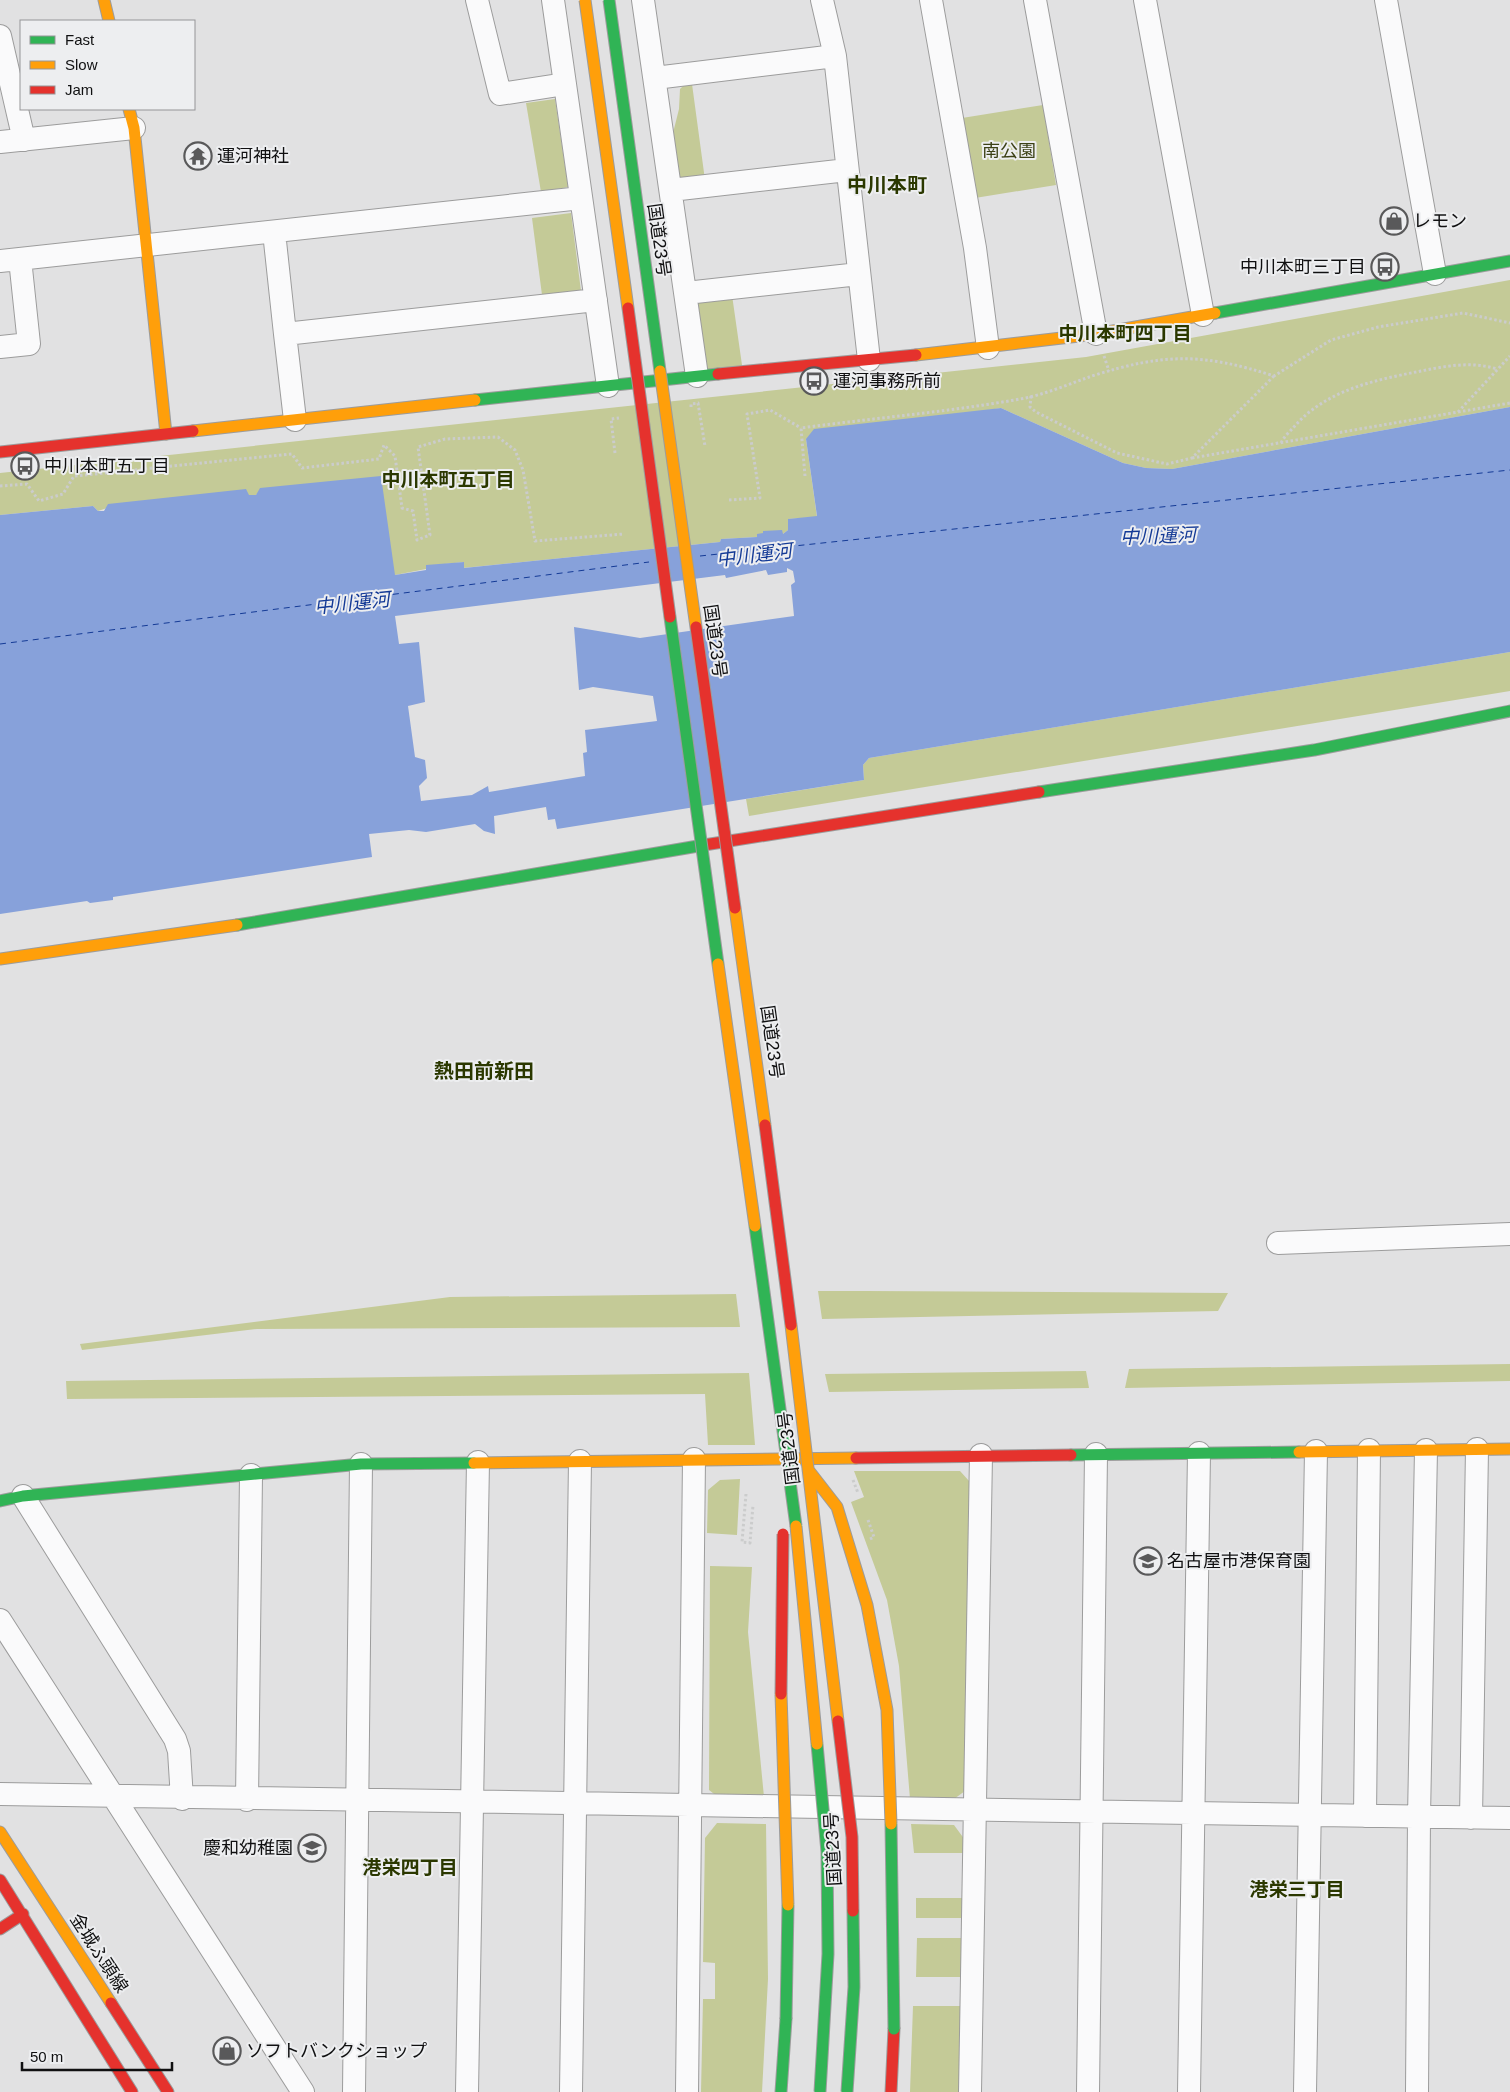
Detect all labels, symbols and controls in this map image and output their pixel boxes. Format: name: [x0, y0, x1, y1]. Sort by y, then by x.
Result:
legend: [20, 20, 195, 110]
text: Fast: [65, 31, 95, 48]
text: Slow: [65, 56, 98, 73]
text: Jam: [65, 81, 93, 98]
temple icon: 運河神社: [183, 141, 213, 171]
park label: 南公園: [982, 141, 1036, 161]
place label: 運河神社: [217, 146, 289, 166]
district label: 中川本町: [847, 174, 927, 196]
street label: 国道23号: [644, 202, 674, 278]
shop icon: レモン: [1379, 206, 1409, 236]
place label: レモン: [1413, 211, 1467, 231]
bus stop icon: 中川本町三丁目: [1370, 252, 1400, 282]
place label: 中川本町三丁目: [1240, 257, 1366, 277]
district label: 中川本町四丁目: [1058, 323, 1192, 344]
bus stop icon: 運河事務所前: [799, 366, 829, 396]
place label: 運河事務所前: [833, 371, 941, 391]
bus stop icon: 中川本町五丁目: [10, 451, 40, 481]
place label: 中川本町五丁目: [44, 456, 170, 476]
district label: 中川本町五丁目: [381, 469, 515, 490]
water label: 中川運河: [1120, 524, 1200, 548]
water label: 中川運河: [715, 539, 797, 570]
water label: 中川運河: [313, 588, 395, 617]
street label: 国道23号: [700, 603, 730, 679]
street label: 国道23号: [757, 1004, 787, 1080]
district label: 熱田前新田: [434, 1060, 534, 1082]
street label: 国道23号: [775, 1410, 803, 1486]
school or university icon: 名古屋市港保育園: [1133, 1546, 1163, 1576]
place label: 名古屋市港保育園: [1167, 1551, 1311, 1571]
street label: 国道23号: [821, 1812, 845, 1886]
school or university icon: 慶和幼稚園: [297, 1833, 327, 1863]
place label: 慶和幼稚園: [203, 1838, 293, 1858]
district label: 港栄四丁目: [362, 1857, 458, 1878]
district label: 港栄三丁目: [1249, 1879, 1345, 1900]
street label: 金城ふ頭線: [66, 1910, 132, 1996]
shop icon: ソフトバンクショップ: [212, 2036, 242, 2066]
scale bar: [22, 2040, 172, 2072]
place label: ソフトバンクショップ: [246, 2041, 427, 2061]
text: 50 m: [30, 2048, 63, 2065]

